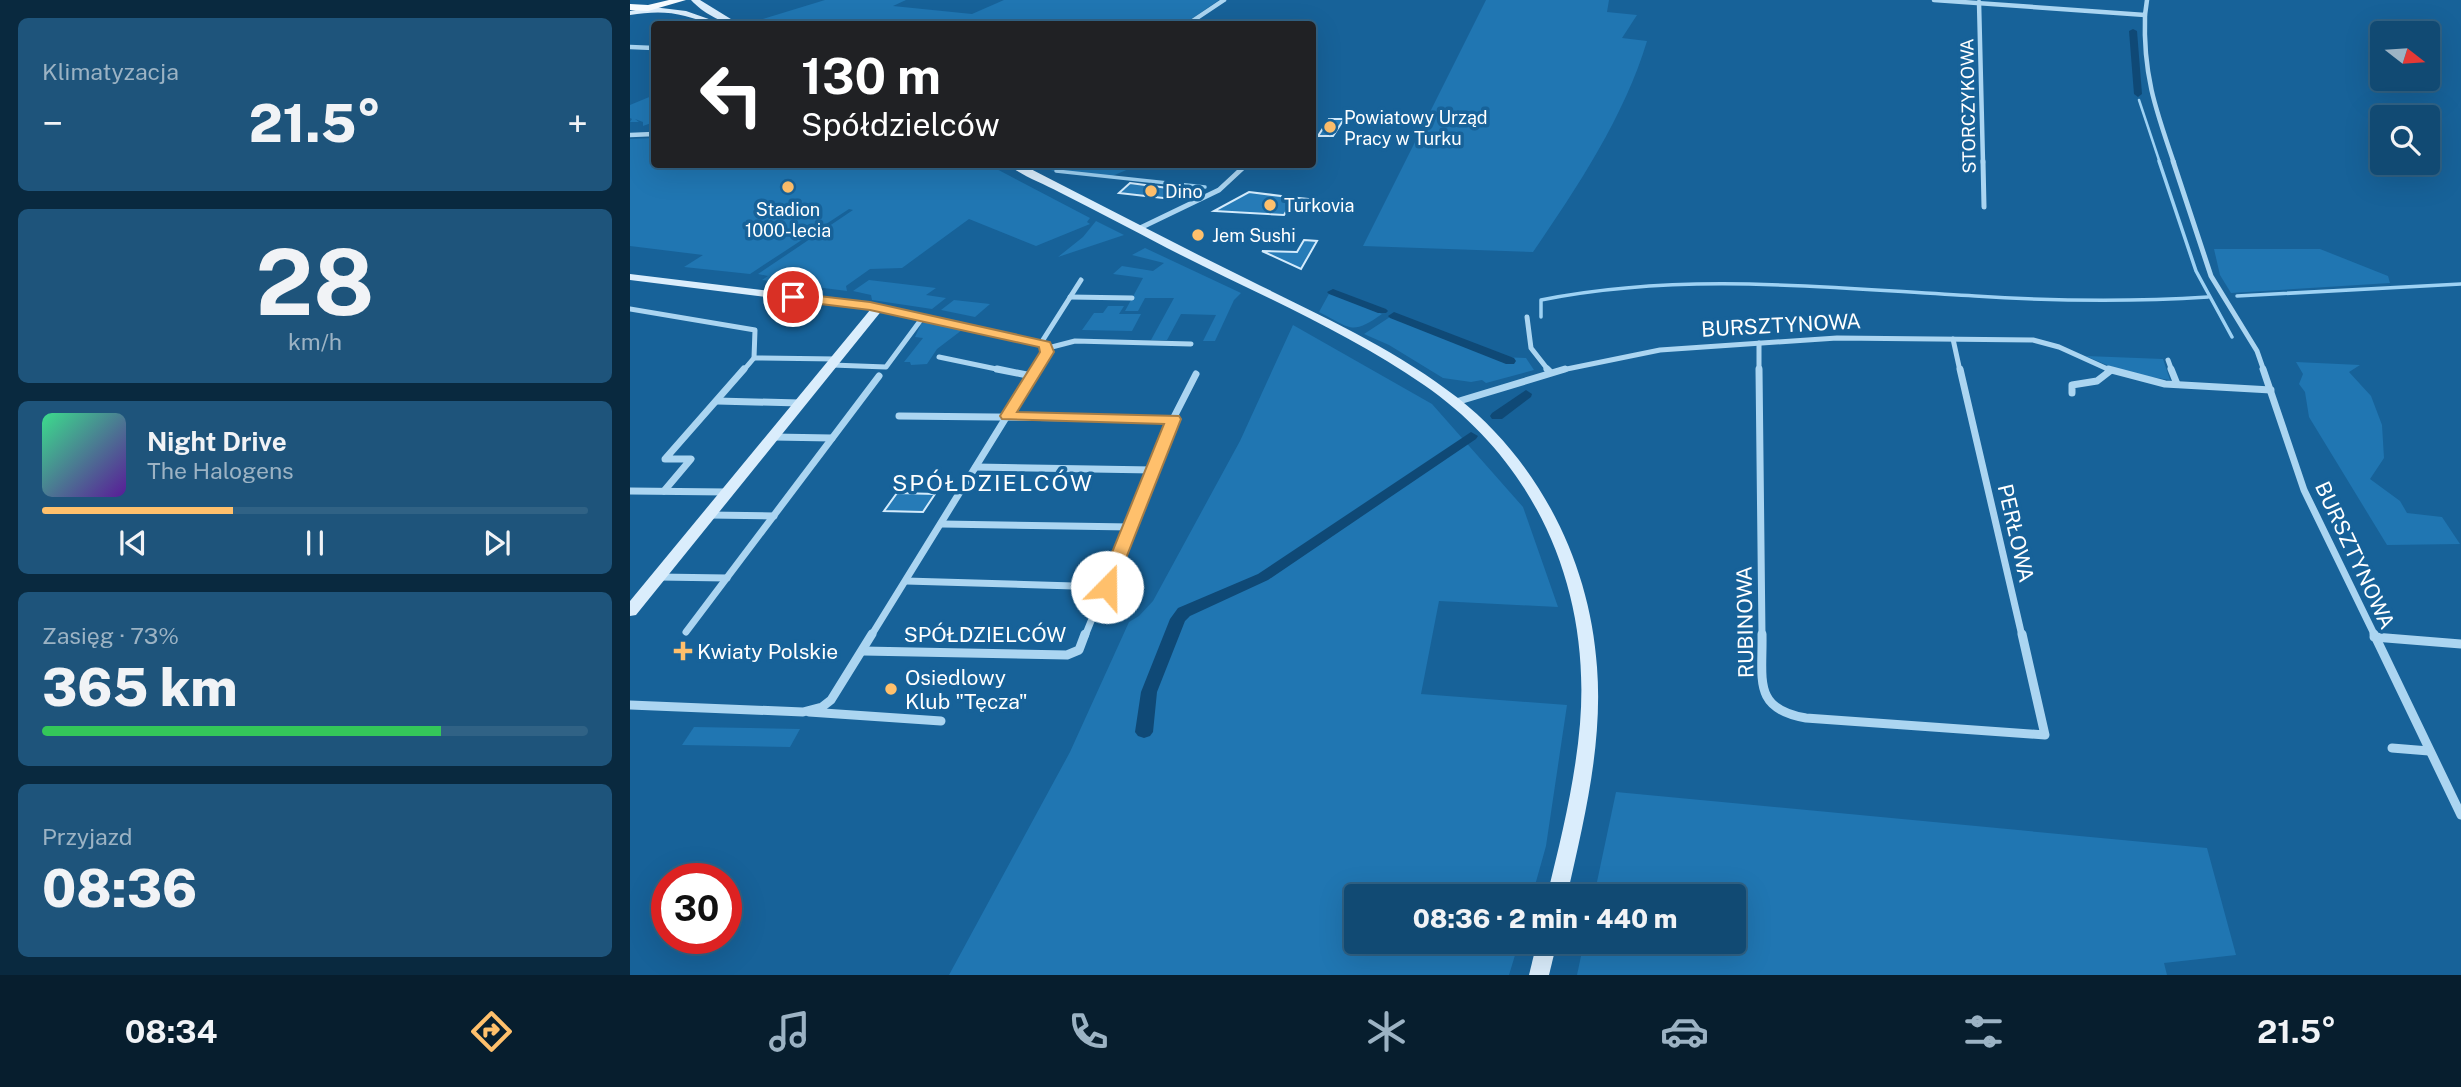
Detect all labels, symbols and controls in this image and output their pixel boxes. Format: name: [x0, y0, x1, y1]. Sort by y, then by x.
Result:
north arrow: [2370, 21, 2440, 91]
map controls: [2370, 21, 2440, 175]
street label: STORCZYKOWA: [1956, 38, 1980, 174]
text: 130 m: [801, 47, 941, 105]
icon: left: [686, 49, 777, 140]
text: Klimatyzacja: [42, 58, 179, 85]
text: 21.5°: [249, 93, 381, 154]
text: −: [42, 101, 63, 146]
text: +: [567, 101, 588, 146]
button: search: [2370, 105, 2440, 175]
text: Spółdzielców: [801, 106, 1000, 143]
place label: Powiatowy Urząd Pracy w Turku: [1344, 107, 1488, 149]
marker: Powiatowy Urząd Pracy w Turku: [1322, 119, 1338, 135]
marker: Stadion 1000-lecia: [780, 179, 796, 195]
place label: Dino: [1165, 181, 1203, 202]
marker: Dino: [1143, 183, 1159, 199]
place label: Turkovia: [1284, 195, 1354, 216]
marker: Turkovia: [1262, 197, 1278, 213]
place label: Stadion 1000-lecia: [745, 199, 831, 241]
place label: Jem Sushi: [1212, 225, 1296, 246]
marker: Jem Sushi: [1190, 227, 1206, 243]
text: 28: [256, 229, 374, 335]
pin: [763, 267, 823, 327]
icon: arrive: [774, 278, 812, 316]
street label: BURSZTYNOWA: [1700, 308, 1862, 342]
text: km/h: [288, 328, 342, 355]
text: Night Drive: [147, 426, 287, 457]
text: The Halogens: [147, 457, 294, 484]
district label: SPÓŁDZIELCÓW: [892, 469, 1094, 496]
street label: BURSZTYNOWA: [2310, 477, 2400, 633]
street label: PERŁOWA: [1993, 481, 2039, 585]
icon: previous: [114, 524, 152, 562]
icon: pause: [296, 524, 334, 562]
icon: next: [478, 524, 516, 562]
position arrow: [1070, 550, 1144, 624]
street label: RUBINOWA: [1732, 566, 1758, 678]
text: Zasięg · 73%: [42, 622, 179, 649]
street label: SPÓŁDZIELCÓW: [904, 622, 1066, 647]
place label: Kwiaty Polskie: [697, 639, 838, 664]
marker: Kwiaty Polskie: [675, 643, 691, 659]
text: 365 km: [42, 657, 238, 718]
place label: Osiedlowy Klub "Tęcza": [905, 665, 1028, 714]
marker: Osiedlowy Klub "Tęcza": [883, 681, 899, 697]
text: Przyjazd: [42, 823, 132, 850]
text: 08:36: [42, 858, 197, 919]
speed limit sign: 30: [651, 863, 742, 954]
text: 08:36 · 2 min · 440 m: [1413, 903, 1677, 934]
icon: directions: [467, 1007, 516, 1056]
icon: music: [765, 1007, 814, 1056]
icon: phone: [1064, 1007, 1113, 1056]
icon: climate: [1362, 1007, 1411, 1056]
icon: car: [1660, 1007, 1709, 1056]
icon: filters: [1959, 1007, 2008, 1056]
text: 08:34: [125, 1013, 217, 1050]
text: 21.5°: [2257, 1013, 2336, 1050]

